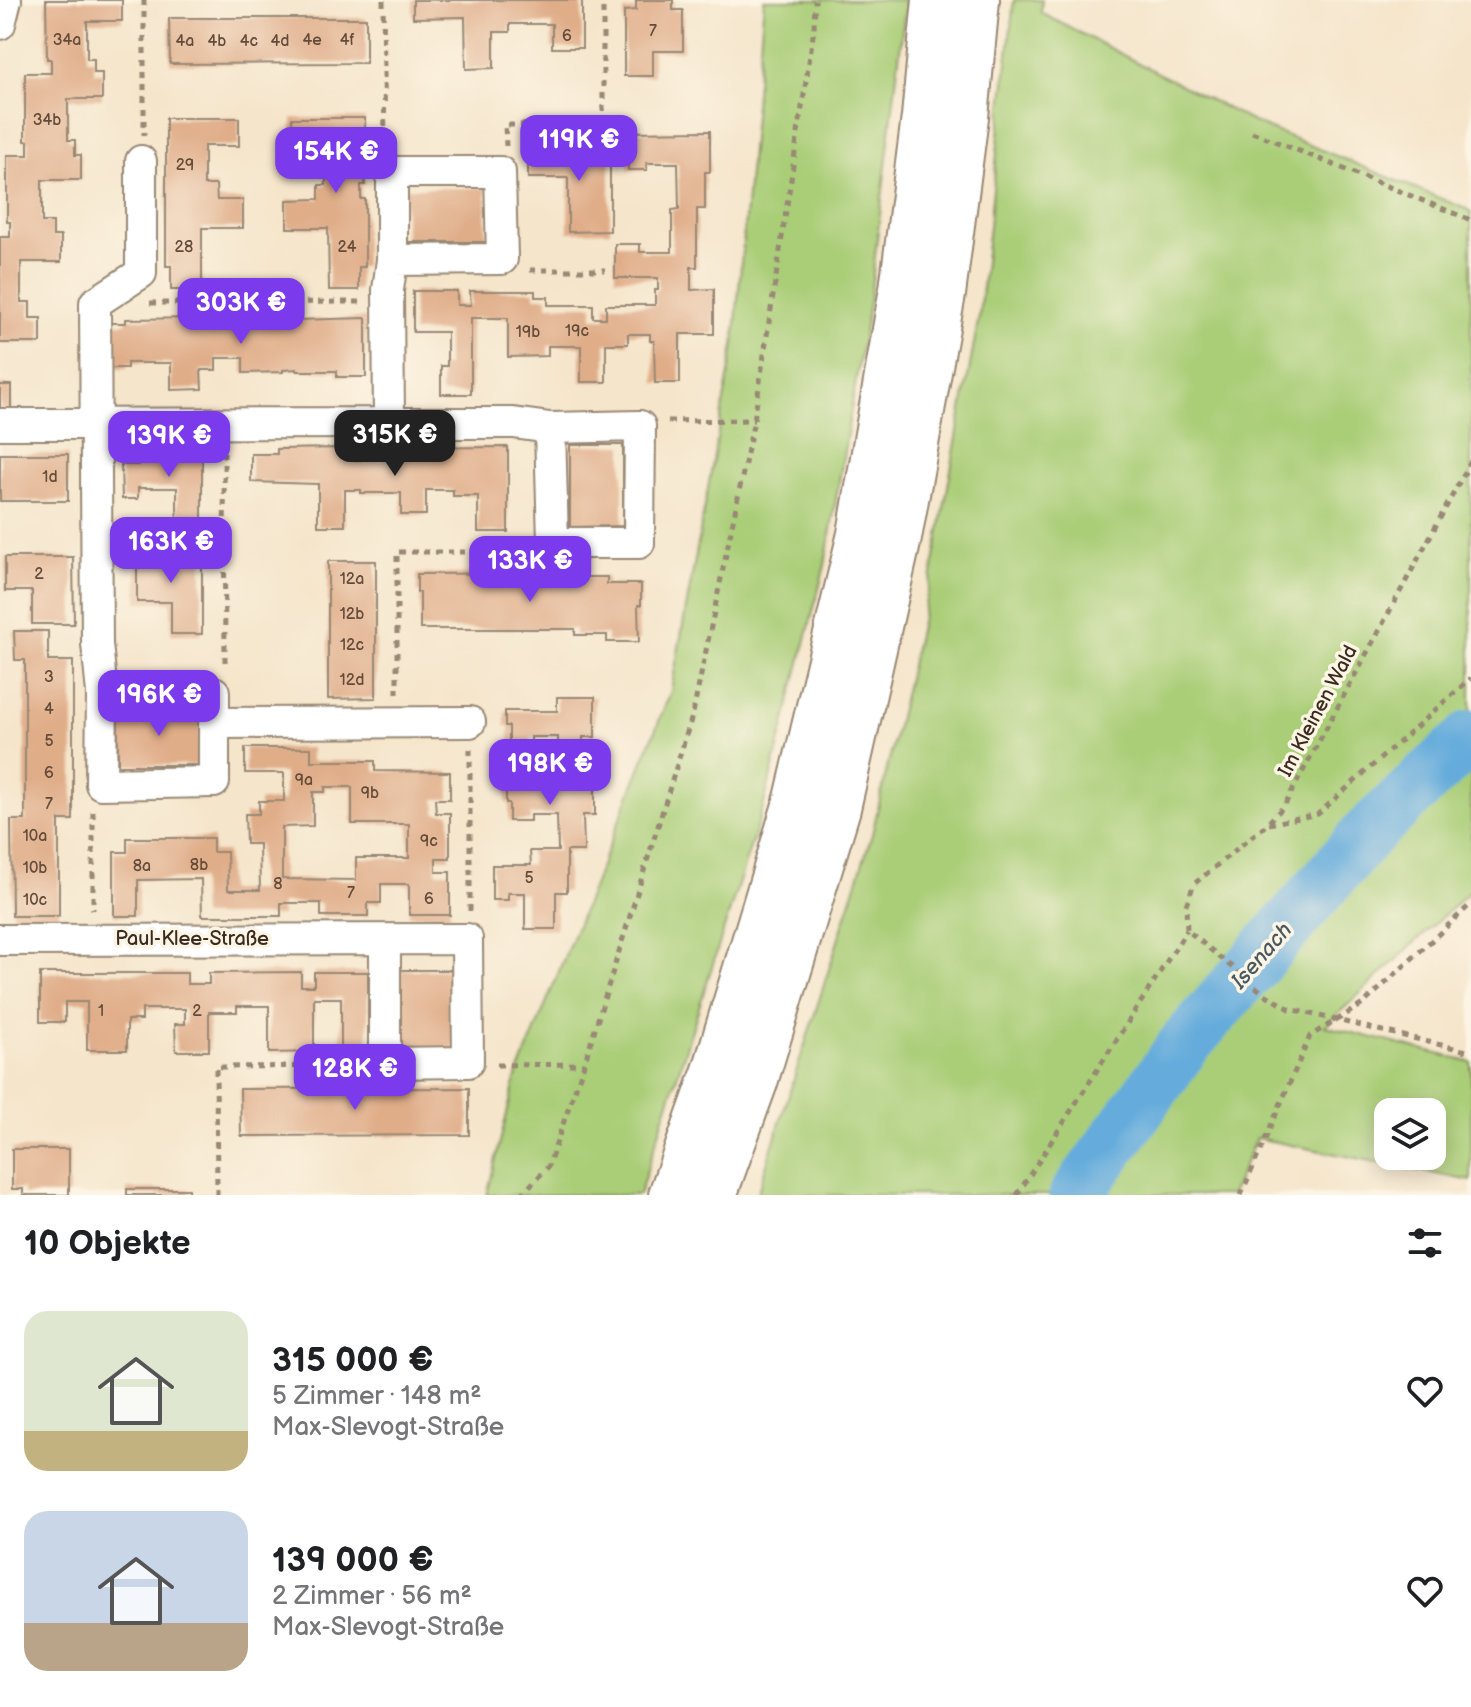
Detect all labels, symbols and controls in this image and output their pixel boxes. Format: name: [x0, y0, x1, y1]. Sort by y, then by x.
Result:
house number: 7: [649, 22, 657, 41]
house number: 6: [562, 27, 572, 46]
house number: 34a: [53, 31, 81, 50]
house number: 4e: [302, 31, 322, 50]
house number: 4f: [340, 31, 354, 50]
house number: 4a: [176, 32, 194, 51]
house number: 4b: [208, 32, 226, 51]
house number: 4c: [240, 32, 258, 51]
house number: 4d: [271, 32, 289, 51]
house number: 34b: [33, 111, 61, 130]
pin: 119K €: [514, 115, 644, 183]
text: 119K €: [538, 125, 620, 156]
pin: 154K €: [271, 127, 401, 195]
text: 154K €: [293, 137, 379, 168]
house number: 29: [176, 156, 194, 175]
house number: 28: [175, 238, 193, 257]
house number: 24: [338, 238, 357, 257]
pin: 303K €: [176, 278, 306, 346]
text: 303K €: [196, 288, 286, 319]
house number: 19c: [565, 322, 589, 341]
house number: 19b: [516, 323, 540, 342]
pin: 315K €: [330, 410, 460, 478]
pin: 139K €: [104, 411, 234, 479]
text: 315K €: [352, 420, 438, 451]
text: 139K €: [126, 421, 212, 452]
house number: 1d: [42, 468, 58, 487]
pin: 163K €: [106, 517, 236, 585]
text: 163K €: [128, 527, 214, 558]
pin: 133K €: [465, 536, 595, 604]
text: 133K €: [487, 546, 573, 577]
house number: 2: [34, 565, 44, 584]
house number: 12a: [340, 570, 364, 589]
house number: 12b: [340, 605, 364, 624]
house number: 12c: [340, 636, 364, 655]
street label: Im Kleinen Wald: [1273, 641, 1363, 781]
house number: 3: [44, 668, 54, 687]
pin: 196K €: [94, 670, 224, 738]
house number: 12d: [340, 671, 364, 690]
text: 196K €: [116, 680, 202, 711]
house number: 4: [44, 700, 54, 719]
house number: 5: [44, 732, 54, 751]
pin: 198K €: [485, 739, 615, 807]
text: 198K €: [507, 749, 593, 780]
house number: 6: [44, 764, 54, 783]
house number: 9a: [295, 771, 313, 790]
house number: 9b: [361, 784, 379, 803]
house number: 7: [45, 795, 53, 814]
house number: 10a: [23, 827, 47, 846]
house number: 9c: [420, 832, 438, 851]
house number: 8b: [190, 856, 208, 875]
house number: 8a: [133, 857, 151, 876]
house number: 10b: [23, 859, 47, 878]
house number: 5: [524, 869, 534, 888]
house number: 8: [273, 875, 283, 894]
house number: 7: [347, 884, 355, 903]
house number: 6: [424, 890, 434, 909]
house number: 10c: [23, 891, 47, 910]
water label: Isenach: [1225, 917, 1298, 995]
street label: Paul-Klee-Straße: [115, 927, 269, 951]
house number: 1: [98, 1002, 104, 1021]
house number: 2: [192, 1002, 202, 1021]
pin: 128K €: [290, 1044, 420, 1112]
text: 128K €: [312, 1054, 398, 1085]
map controls: [1374, 1098, 1446, 1170]
button: layers: [1374, 1098, 1446, 1170]
icon: filters: [1403, 1221, 1447, 1265]
text: 10 Objekte: [24, 1223, 191, 1264]
text: 315 000 €: [272, 1340, 433, 1381]
icon: home: [88, 1343, 184, 1439]
icon: heart: [1403, 1369, 1447, 1413]
text: 5 Zimmer · 148 m²: [272, 1381, 482, 1412]
text: Max-Slevogt-Straße: [272, 1412, 504, 1443]
text: 139 000 €: [272, 1540, 434, 1581]
icon: home: [88, 1543, 184, 1639]
icon: heart: [1403, 1569, 1447, 1613]
text: 2 Zimmer · 56 m²: [272, 1581, 472, 1612]
text: Max-Slevogt-Straße: [272, 1612, 504, 1643]

